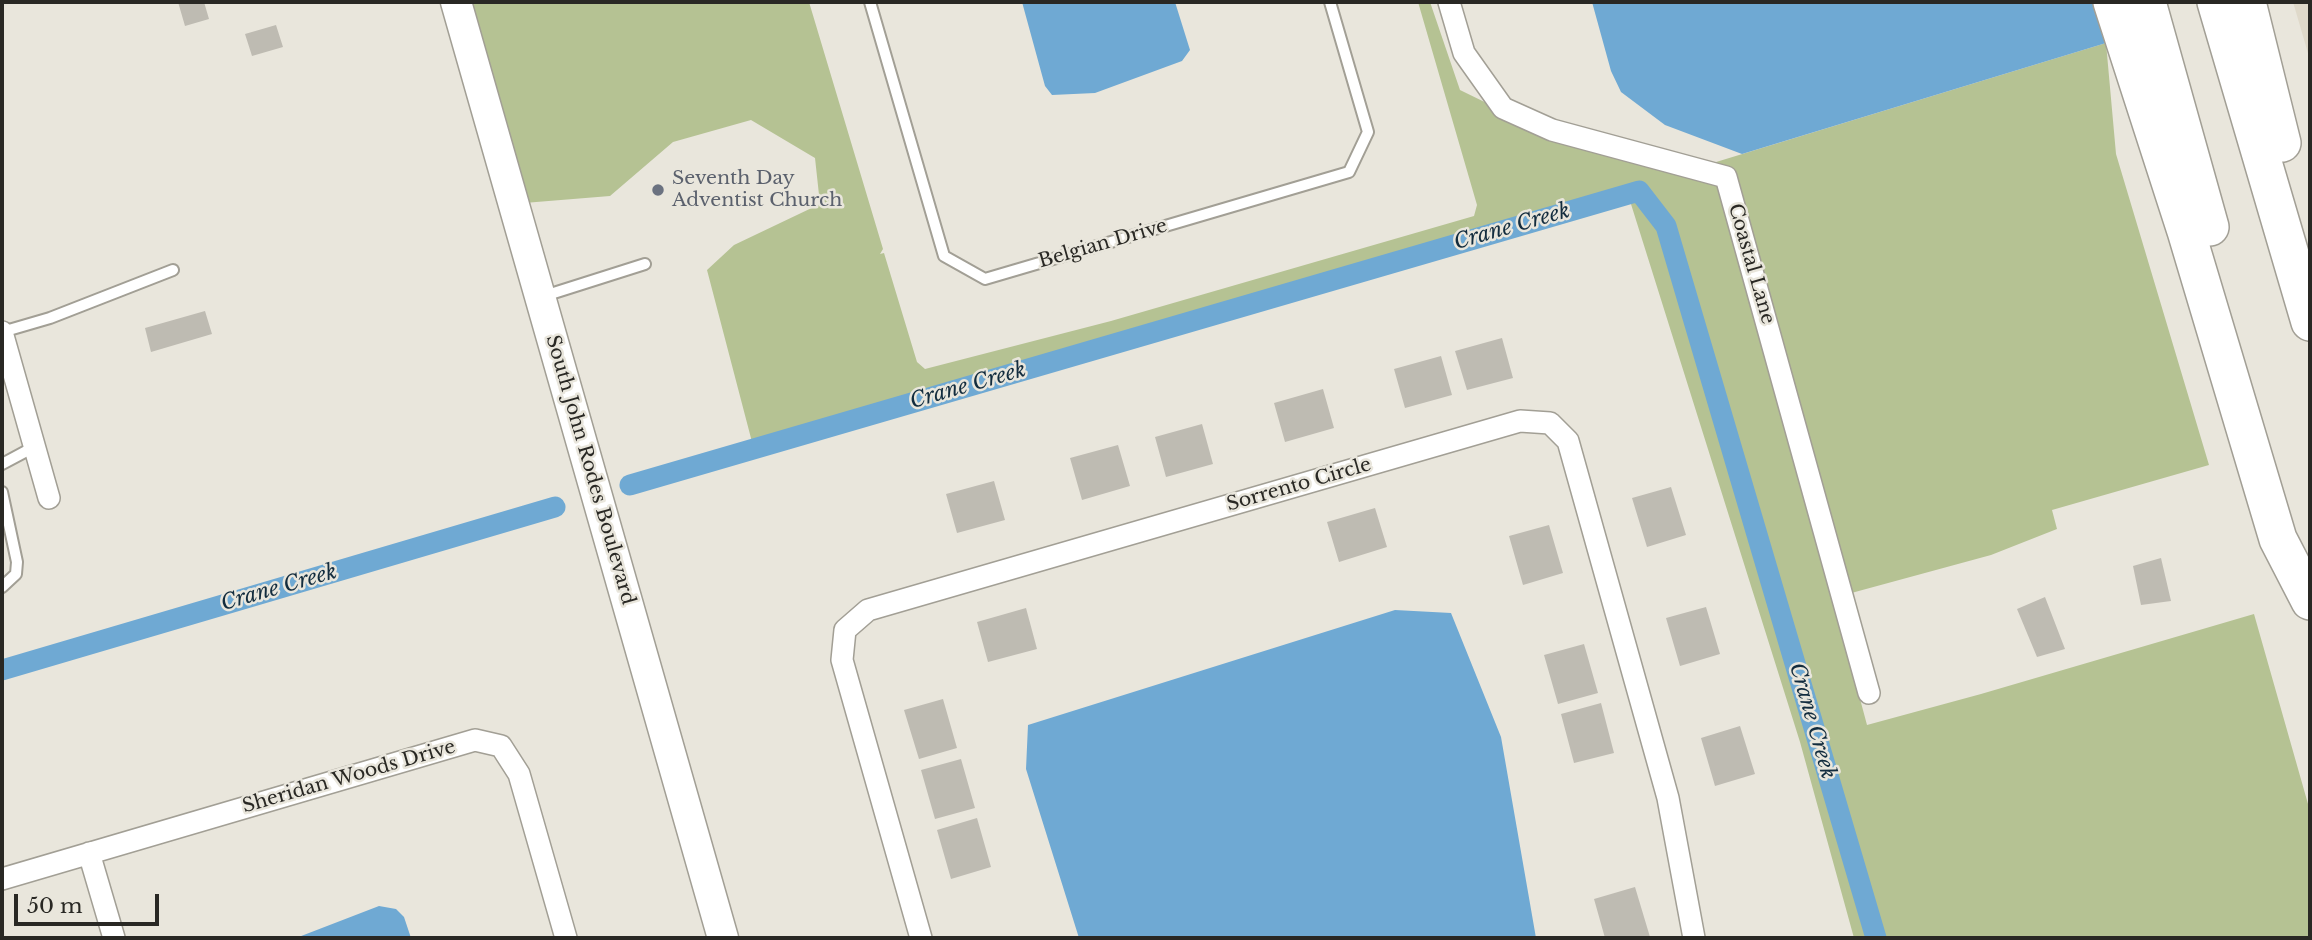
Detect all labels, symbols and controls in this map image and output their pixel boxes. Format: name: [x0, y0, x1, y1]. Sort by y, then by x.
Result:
place label: Seventh Day Adventist Church: [672, 168, 842, 212]
marker: Seventh Day Adventist Church: [650, 182, 666, 198]
water label: Crane Creek: [1451, 198, 1573, 256]
street label: Coastal Lane: [1723, 201, 1779, 327]
street label: Belgian Drive: [1036, 215, 1170, 273]
street label: South John Rodes Boulevard: [541, 333, 639, 607]
water label: Crane Creek: [907, 357, 1029, 415]
street label: Sorrento Circle: [1224, 453, 1374, 517]
water label: Crane Creek: [218, 559, 340, 617]
water label: Crane Creek: [1783, 660, 1841, 782]
street label: Sheridan Woods Drive: [240, 736, 458, 818]
scale bar: [18, 880, 163, 924]
text: 50 m: [27, 893, 82, 919]

